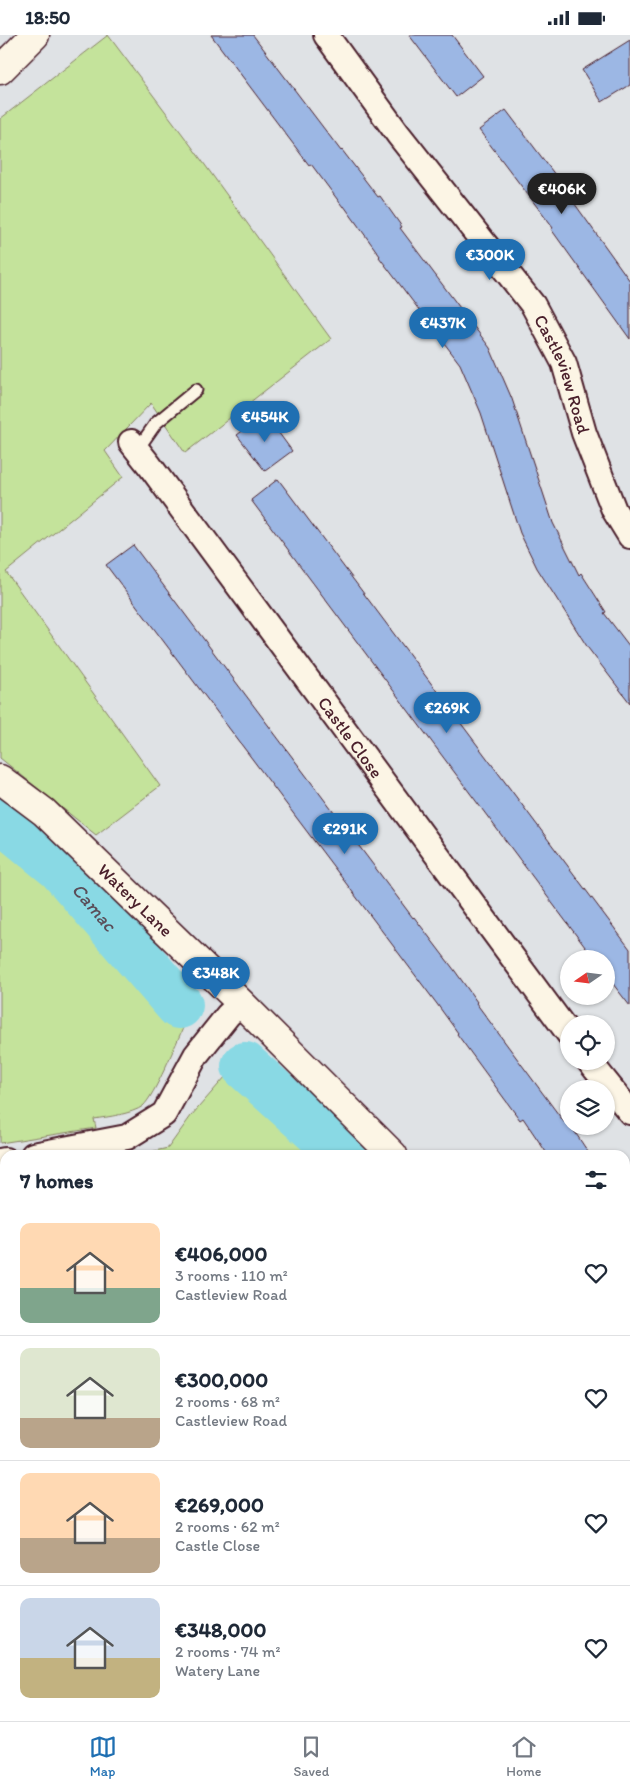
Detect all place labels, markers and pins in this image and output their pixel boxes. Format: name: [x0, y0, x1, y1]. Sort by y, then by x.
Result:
pin: €406K: [527, 173, 597, 215]
pin: €300K: [455, 239, 525, 281]
pin: €437K: [408, 307, 478, 349]
pin: €454K: [230, 401, 300, 443]
pin: €269K: [412, 691, 482, 734]
pin: €291K: [310, 813, 380, 855]
pin: €348K: [181, 957, 251, 999]

